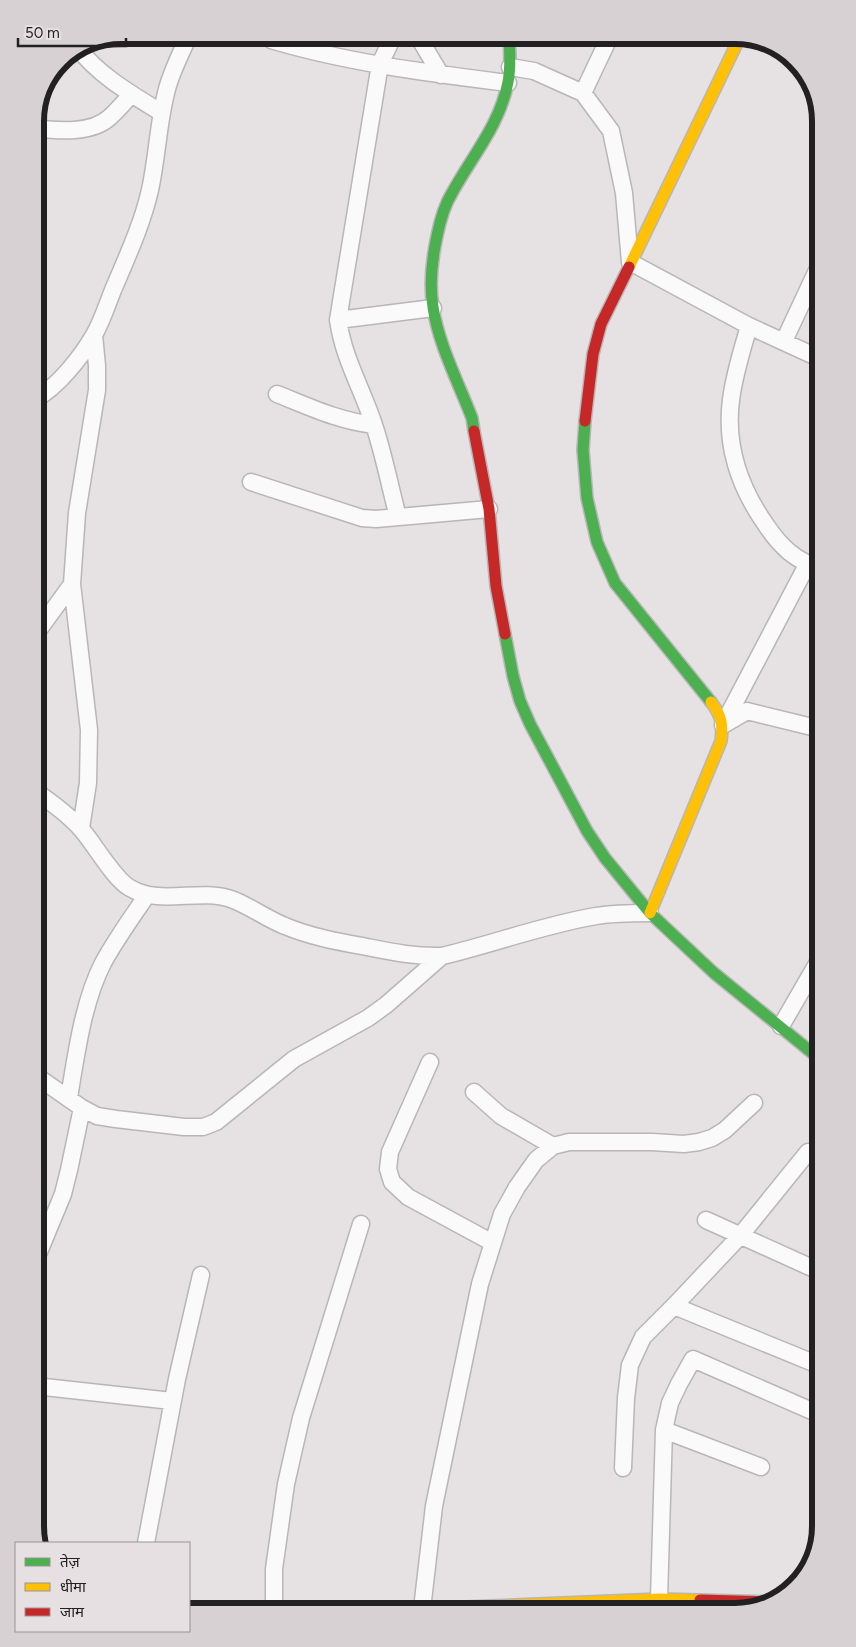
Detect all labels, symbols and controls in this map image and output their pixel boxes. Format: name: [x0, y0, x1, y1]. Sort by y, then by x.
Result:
scale bar: [18, 15, 125, 47]
text: 50 m: [25, 24, 60, 42]
legend: [15, 1542, 190, 1632]
text: तेज़: [60, 1553, 81, 1571]
text: धीमा: [60, 1578, 87, 1596]
text: जाम: [60, 1603, 85, 1621]

